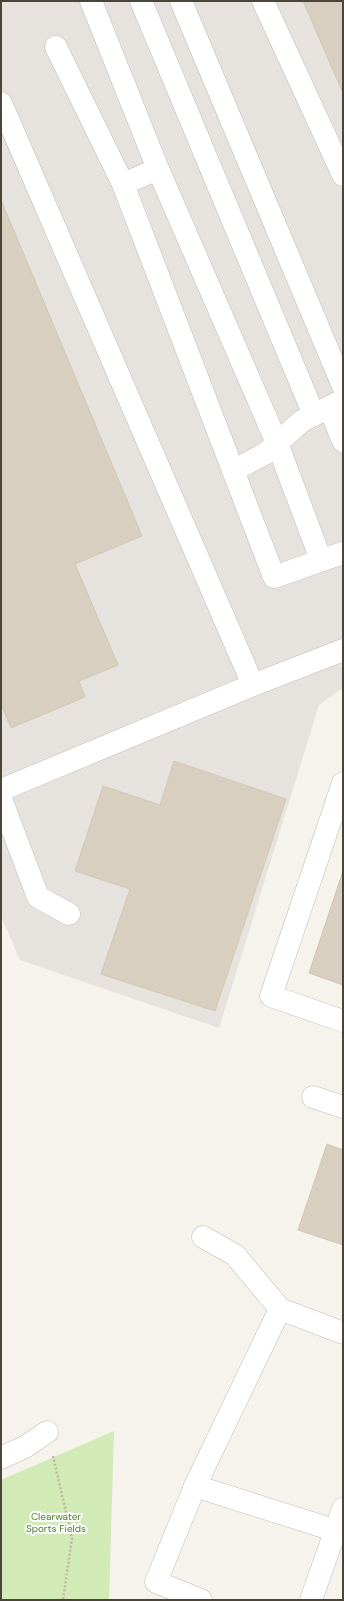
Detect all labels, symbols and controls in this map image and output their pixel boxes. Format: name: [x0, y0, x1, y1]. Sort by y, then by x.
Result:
park label: Clearwater Sports Fields: [26, 1510, 86, 1535]

